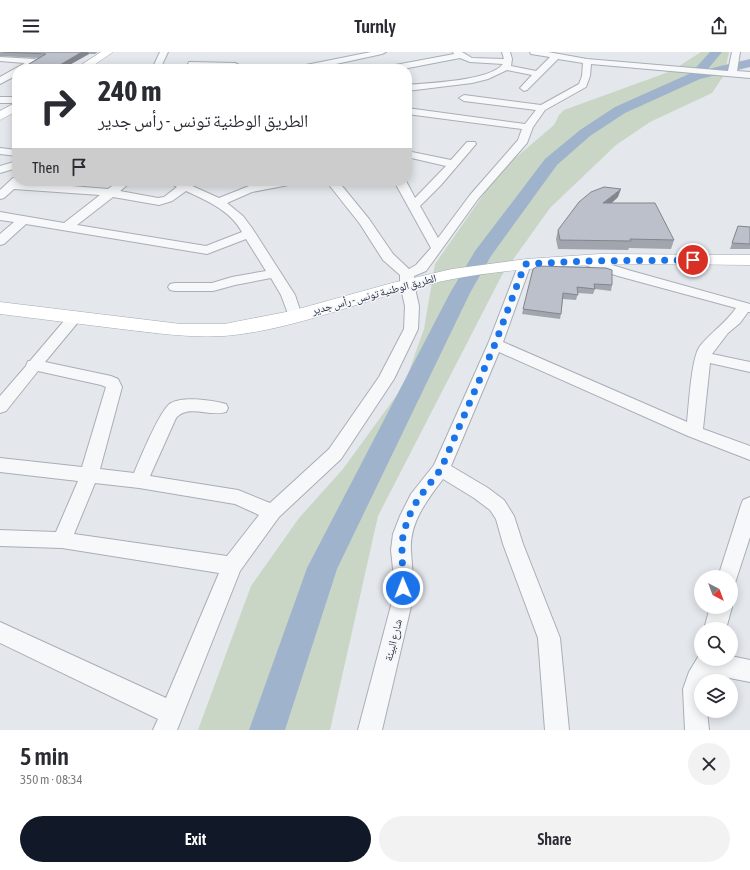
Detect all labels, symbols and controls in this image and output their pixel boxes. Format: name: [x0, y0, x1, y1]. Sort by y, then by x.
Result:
icon: menu: [20, 15, 42, 37]
icon: share: [708, 15, 730, 37]
text: Turnly: [354, 16, 396, 37]
text: 240 m: [98, 75, 161, 107]
icon: right: [32, 80, 84, 132]
text: الطريق الوطنية تونس - رأس جدير: [98, 110, 308, 131]
icon: arrive: [68, 156, 90, 178]
text: Then: [32, 159, 60, 176]
pin: [676, 243, 710, 277]
icon: arrive: [682, 249, 704, 271]
street label: الطريق الوطنية تونس - رأس جدير: [309, 271, 438, 318]
position arrow: [382, 567, 424, 609]
north arrow: [694, 570, 738, 614]
map controls: [694, 570, 738, 718]
street label: شارع البيئة: [382, 618, 405, 662]
button: search: [694, 622, 738, 666]
button: layers: [694, 674, 738, 718]
text: 5 min: [20, 743, 69, 770]
button: close: [688, 743, 730, 785]
text: 350 m · 08:34: [20, 772, 83, 787]
button: Exit: [20, 816, 371, 862]
button: Share: [379, 816, 730, 862]

